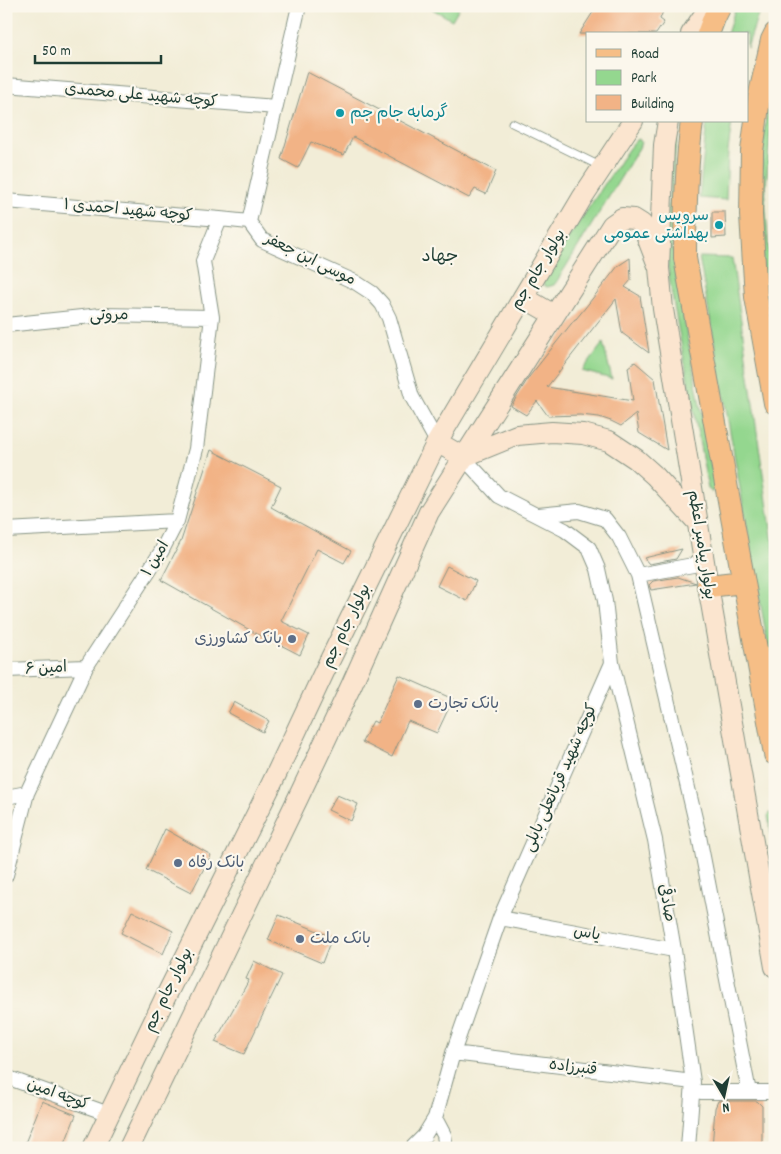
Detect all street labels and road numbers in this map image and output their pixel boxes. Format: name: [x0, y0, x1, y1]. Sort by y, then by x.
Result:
street label: کوچه شهید علی محمدی: [63, 78, 219, 114]
street label: کوچه شهید احمدی ۱: [62, 194, 194, 228]
street label: بولوار جام جم: [506, 225, 572, 315]
street label: موسی ابن جعفر: [259, 227, 360, 292]
street label: مروتی: [89, 304, 129, 328]
street label: بولوار پیامبر اعظم: [681, 489, 721, 601]
street label: امین ۱: [136, 537, 176, 581]
street label: بولوار جام جم: [317, 580, 377, 672]
street label: امین ۶: [24, 656, 68, 682]
street label: کوچه شهید قربانعلی بابلی: [518, 700, 604, 856]
street label: صادقی: [651, 882, 682, 924]
street label: یاس: [572, 920, 602, 948]
street label: بولوار جام جم: [139, 944, 199, 1036]
street label: قنبرزاده: [548, 1054, 598, 1082]
street label: کوچه امین: [24, 1073, 93, 1117]

